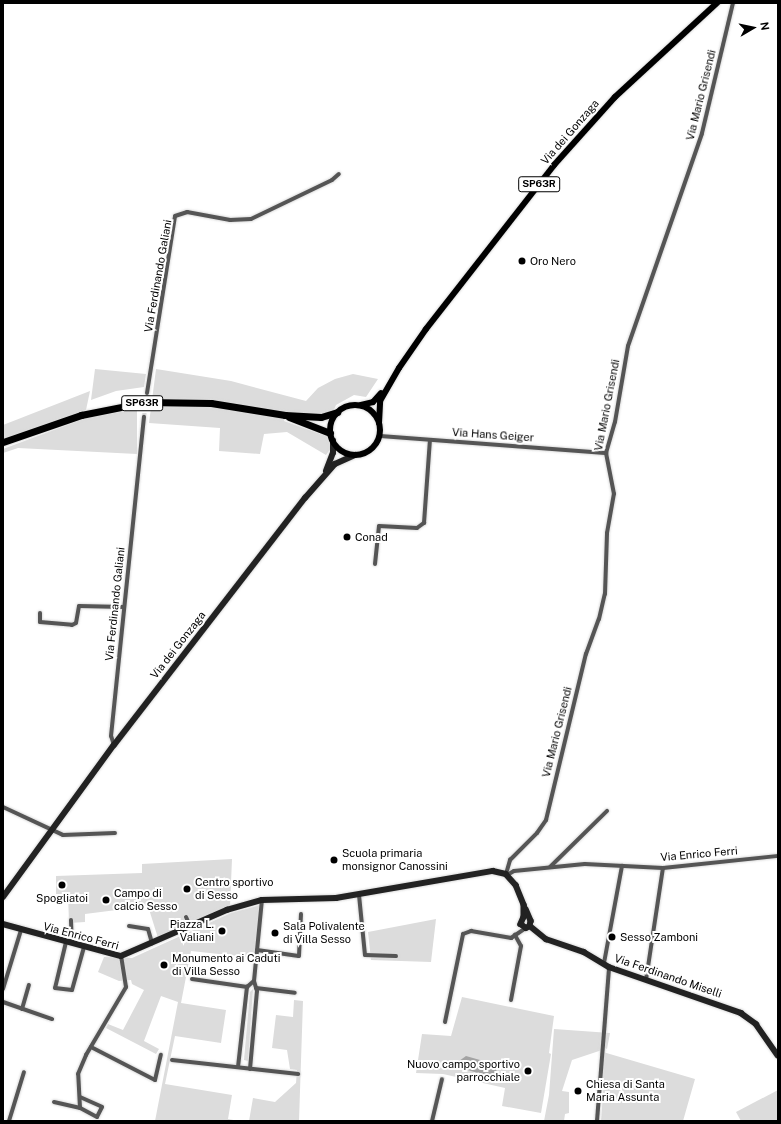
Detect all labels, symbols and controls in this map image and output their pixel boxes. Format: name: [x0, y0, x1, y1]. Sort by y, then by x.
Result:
north arrow: [733, 8, 773, 48]
text: N: [758, 21, 771, 31]
street label: Via Mario Grisendi: [683, 48, 719, 142]
street label: Via dei Gonzaga: [538, 97, 602, 167]
road number: SP63R: [518, 176, 560, 192]
street label: Via Ferdinando Galiani: [142, 218, 174, 334]
place label: Oro Nero: [530, 254, 576, 268]
marker: Oro Nero: [517, 256, 527, 266]
street label: Via Mario Grisendi: [592, 358, 622, 452]
road number: SP63R: [121, 395, 163, 411]
street label: Via Hans Geiger: [452, 426, 534, 444]
place label: Conad: [355, 530, 388, 544]
marker: Conad: [342, 532, 352, 542]
street label: Via Ferdinando Galiani: [102, 546, 128, 662]
street label: Via dei Gonzaga: [148, 609, 208, 681]
street label: Via Mario Grisendi: [539, 685, 575, 779]
street label: Via Enrico Ferri: [660, 844, 738, 864]
place label: Scuola primaria monsignor Canossini: [342, 847, 448, 873]
marker: Scuola primaria monsignor Canossini: [329, 855, 339, 865]
place label: Centro sportivo di Sesso: [195, 876, 273, 902]
marker: Spogliatoi: [57, 880, 67, 890]
marker: Centro sportivo di Sesso: [182, 884, 192, 894]
place label: Campo di calcio Sesso: [114, 887, 177, 913]
place label: Spogliatoi: [36, 891, 88, 905]
marker: Campo di calcio Sesso: [101, 895, 111, 905]
place label: Piazza L. Valiani: [170, 918, 214, 944]
street label: Via Enrico Ferri: [42, 920, 120, 952]
place label: Sala Polivalente di Villa Sesso: [283, 920, 365, 946]
marker: Piazza L. Valiani: [217, 926, 227, 936]
marker: Sala Polivalente di Villa Sesso: [270, 928, 280, 938]
place label: Sesso Zamboni: [620, 930, 698, 944]
marker: Sesso Zamboni: [607, 932, 617, 942]
street label: Via Ferdinando Miselli: [613, 951, 723, 1001]
place label: Monumento ai Caduti di Villa Sesso: [172, 952, 281, 978]
marker: Monumento ai Caduti di Villa Sesso: [159, 960, 169, 970]
place label: Nuovo campo sportivo parrocchiale: [407, 1058, 520, 1084]
marker: Nuovo campo sportivo parrocchiale: [523, 1066, 533, 1076]
place label: Chiesa di Santa Maria Assunta: [586, 1078, 665, 1104]
marker: Chiesa di Santa Maria Assunta: [573, 1086, 583, 1096]

